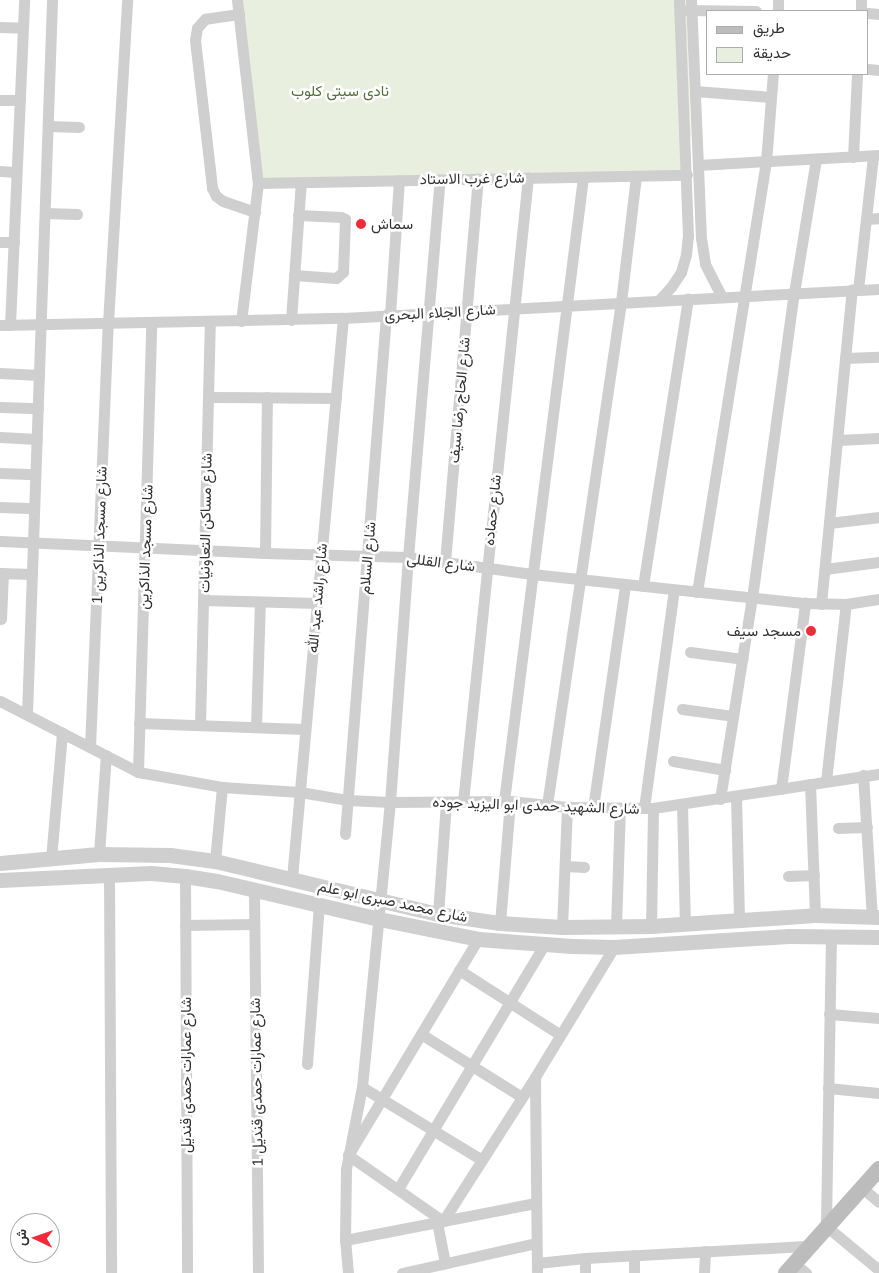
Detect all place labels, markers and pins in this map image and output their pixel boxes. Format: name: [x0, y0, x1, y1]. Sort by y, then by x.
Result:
place label: سماش: [371, 215, 413, 233]
marker: سماش: [355, 218, 367, 230]
place label: مسجد سيف: [727, 622, 801, 640]
marker: مسجد سيف: [805, 625, 817, 637]

